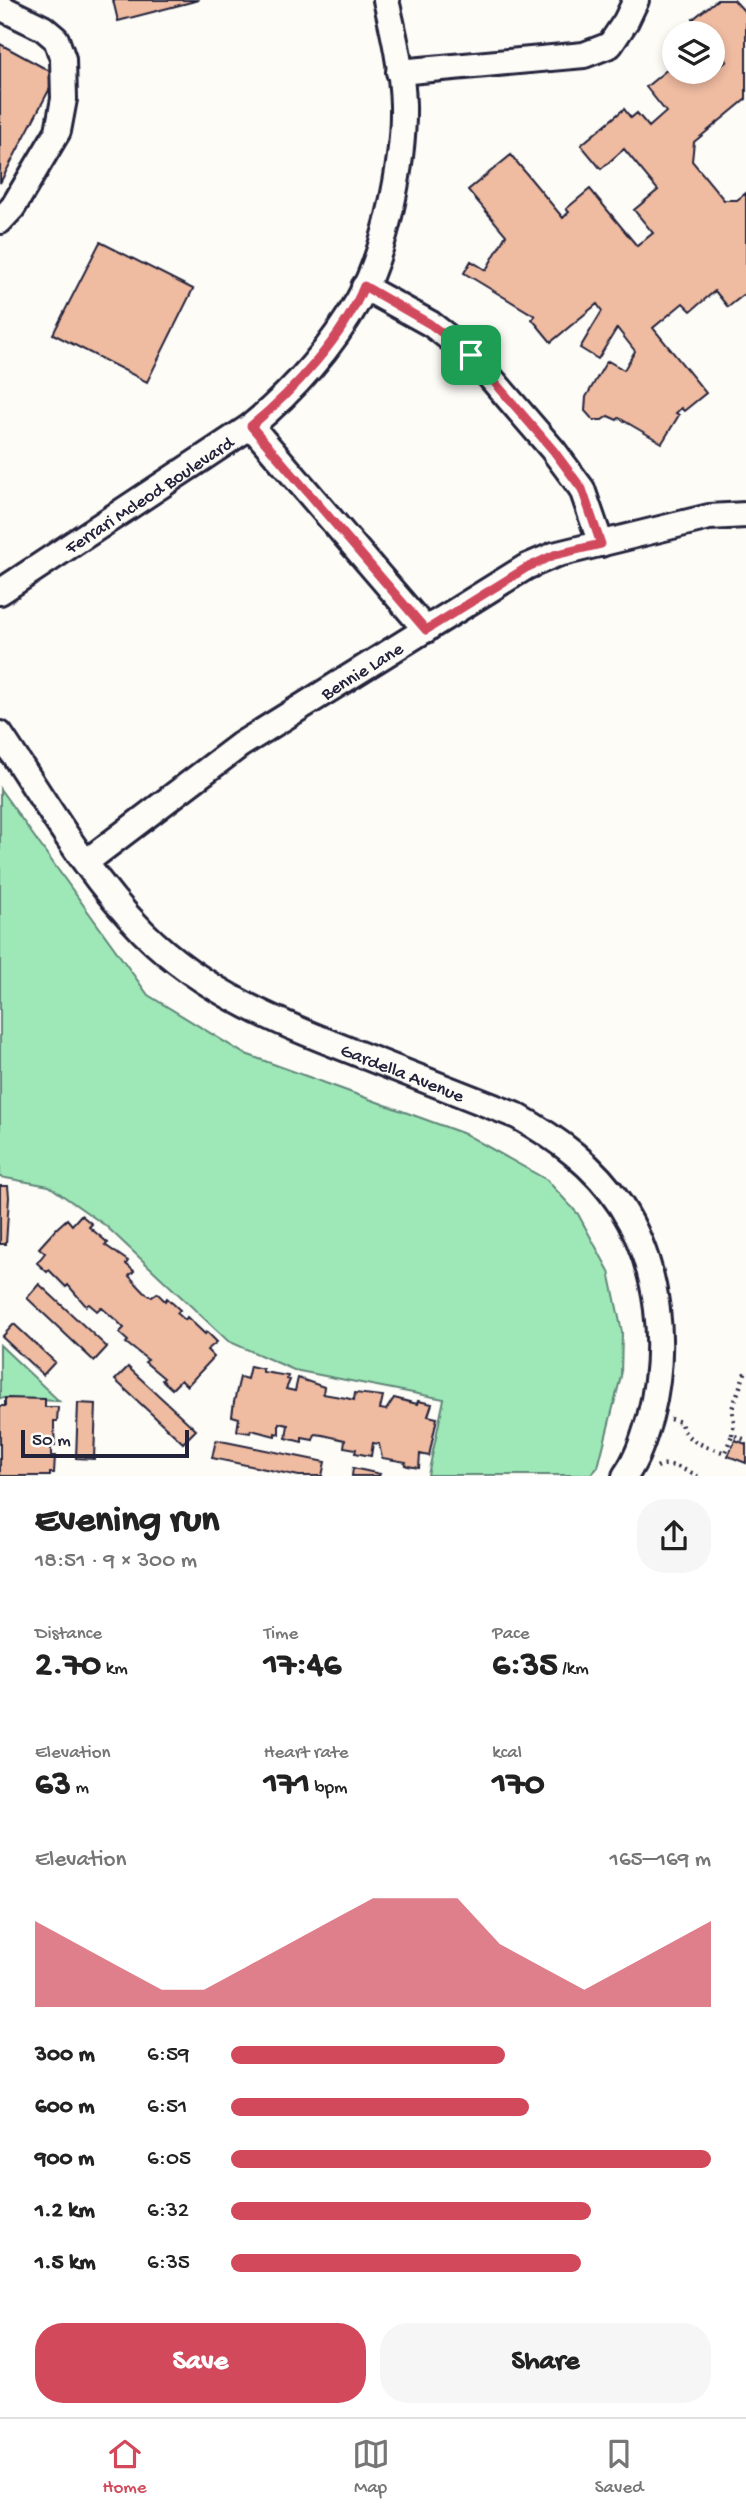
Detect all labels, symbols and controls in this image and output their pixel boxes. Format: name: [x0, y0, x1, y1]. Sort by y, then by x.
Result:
map controls: [662, 21, 725, 84]
button: layers: [662, 21, 725, 84]
pin: [441, 325, 501, 385]
icon: arrive: [452, 336, 490, 374]
street label: Ferrari Mcleod Boulevard: [61, 432, 241, 561]
street label: Bennie Lane: [317, 638, 408, 707]
street label: Gardella Avenue: [337, 1040, 467, 1109]
scale bar: [21, 1426, 189, 1458]
text: 50 m: [32, 1430, 71, 1453]
button: share: [637, 1499, 711, 1573]
text: Evening run: [35, 1500, 219, 1544]
text: 18:51 · 9 × 300 m: [35, 1548, 197, 1575]
text: Distance: [35, 1623, 102, 1646]
text: Time: [264, 1623, 298, 1646]
text: Pace: [492, 1623, 530, 1646]
text: 2.70: [35, 1646, 101, 1687]
text: 17:46: [264, 1646, 341, 1687]
text: 6:35: [492, 1646, 558, 1687]
text: km: [101, 1658, 128, 1681]
text: /km: [558, 1658, 589, 1681]
text: Elevation: [35, 1742, 111, 1765]
text: Heart rate: [264, 1742, 349, 1765]
text: kcal: [492, 1742, 522, 1765]
text: 63: [35, 1765, 71, 1806]
text: 171: [264, 1765, 310, 1806]
text: 170: [492, 1765, 545, 1806]
text: m: [71, 1777, 89, 1800]
text: bpm: [310, 1777, 348, 1800]
text: Elevation: [35, 1847, 126, 1874]
text: 165–169 m: [610, 1847, 711, 1874]
text: 300 m: [35, 2042, 95, 2069]
text: 6:59: [147, 2042, 190, 2069]
text: 600 m: [35, 2094, 95, 2121]
text: 6:51: [147, 2094, 187, 2121]
text: 900 m: [35, 2146, 94, 2173]
text: 6:05: [147, 2146, 191, 2173]
text: 1.2 km: [35, 2198, 95, 2225]
text: 6:32: [147, 2198, 189, 2225]
text: 1.5 km: [35, 2250, 96, 2277]
text: 6:35: [147, 2250, 190, 2277]
button: Save: [35, 2323, 366, 2403]
button: Share: [380, 2323, 711, 2403]
tab: Home: [103, 2435, 147, 2500]
tab: Map: [352, 2435, 390, 2500]
tab: Saved: [595, 2435, 643, 2500]

